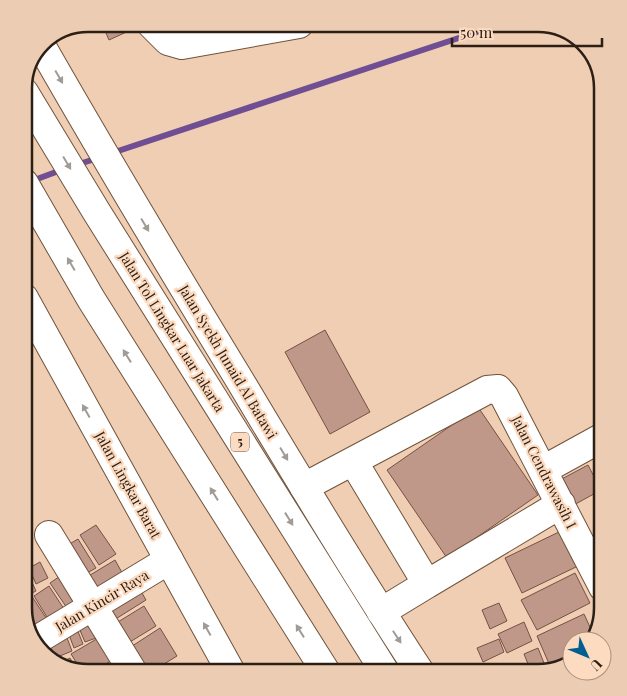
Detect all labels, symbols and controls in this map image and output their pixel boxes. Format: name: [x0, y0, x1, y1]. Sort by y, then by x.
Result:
scale bar: [452, 15, 602, 47]
text: 50 m: [460, 22, 493, 42]
one-way arrow: [55, 71, 64, 84]
one-way arrow: [62, 156, 72, 169]
one-way arrow: [141, 219, 150, 232]
street label: Jalan Tol Lingkar Luar Jakarta: [115, 247, 230, 415]
one-way arrow: [66, 258, 75, 271]
street label: Jalan Syekh Junaid Al Batawi: [174, 280, 282, 442]
one-way arrow: [122, 350, 132, 363]
one-way arrow: [82, 404, 91, 417]
street label: Jalan Cendrawasih I: [507, 411, 581, 532]
street label: Jalan Lingkar Barat: [91, 427, 166, 543]
road number: 5: [231, 432, 249, 452]
one-way arrow: [279, 447, 288, 460]
one-way arrow: [209, 487, 218, 500]
one-way arrow: [284, 513, 294, 526]
street label: Jalan Kincir Raya: [51, 565, 152, 637]
one-way arrow: [203, 623, 212, 636]
one-way arrow: [296, 624, 305, 638]
one-way arrow: [392, 630, 402, 643]
north arrow: [562, 631, 612, 681]
text: U: [586, 655, 607, 676]

